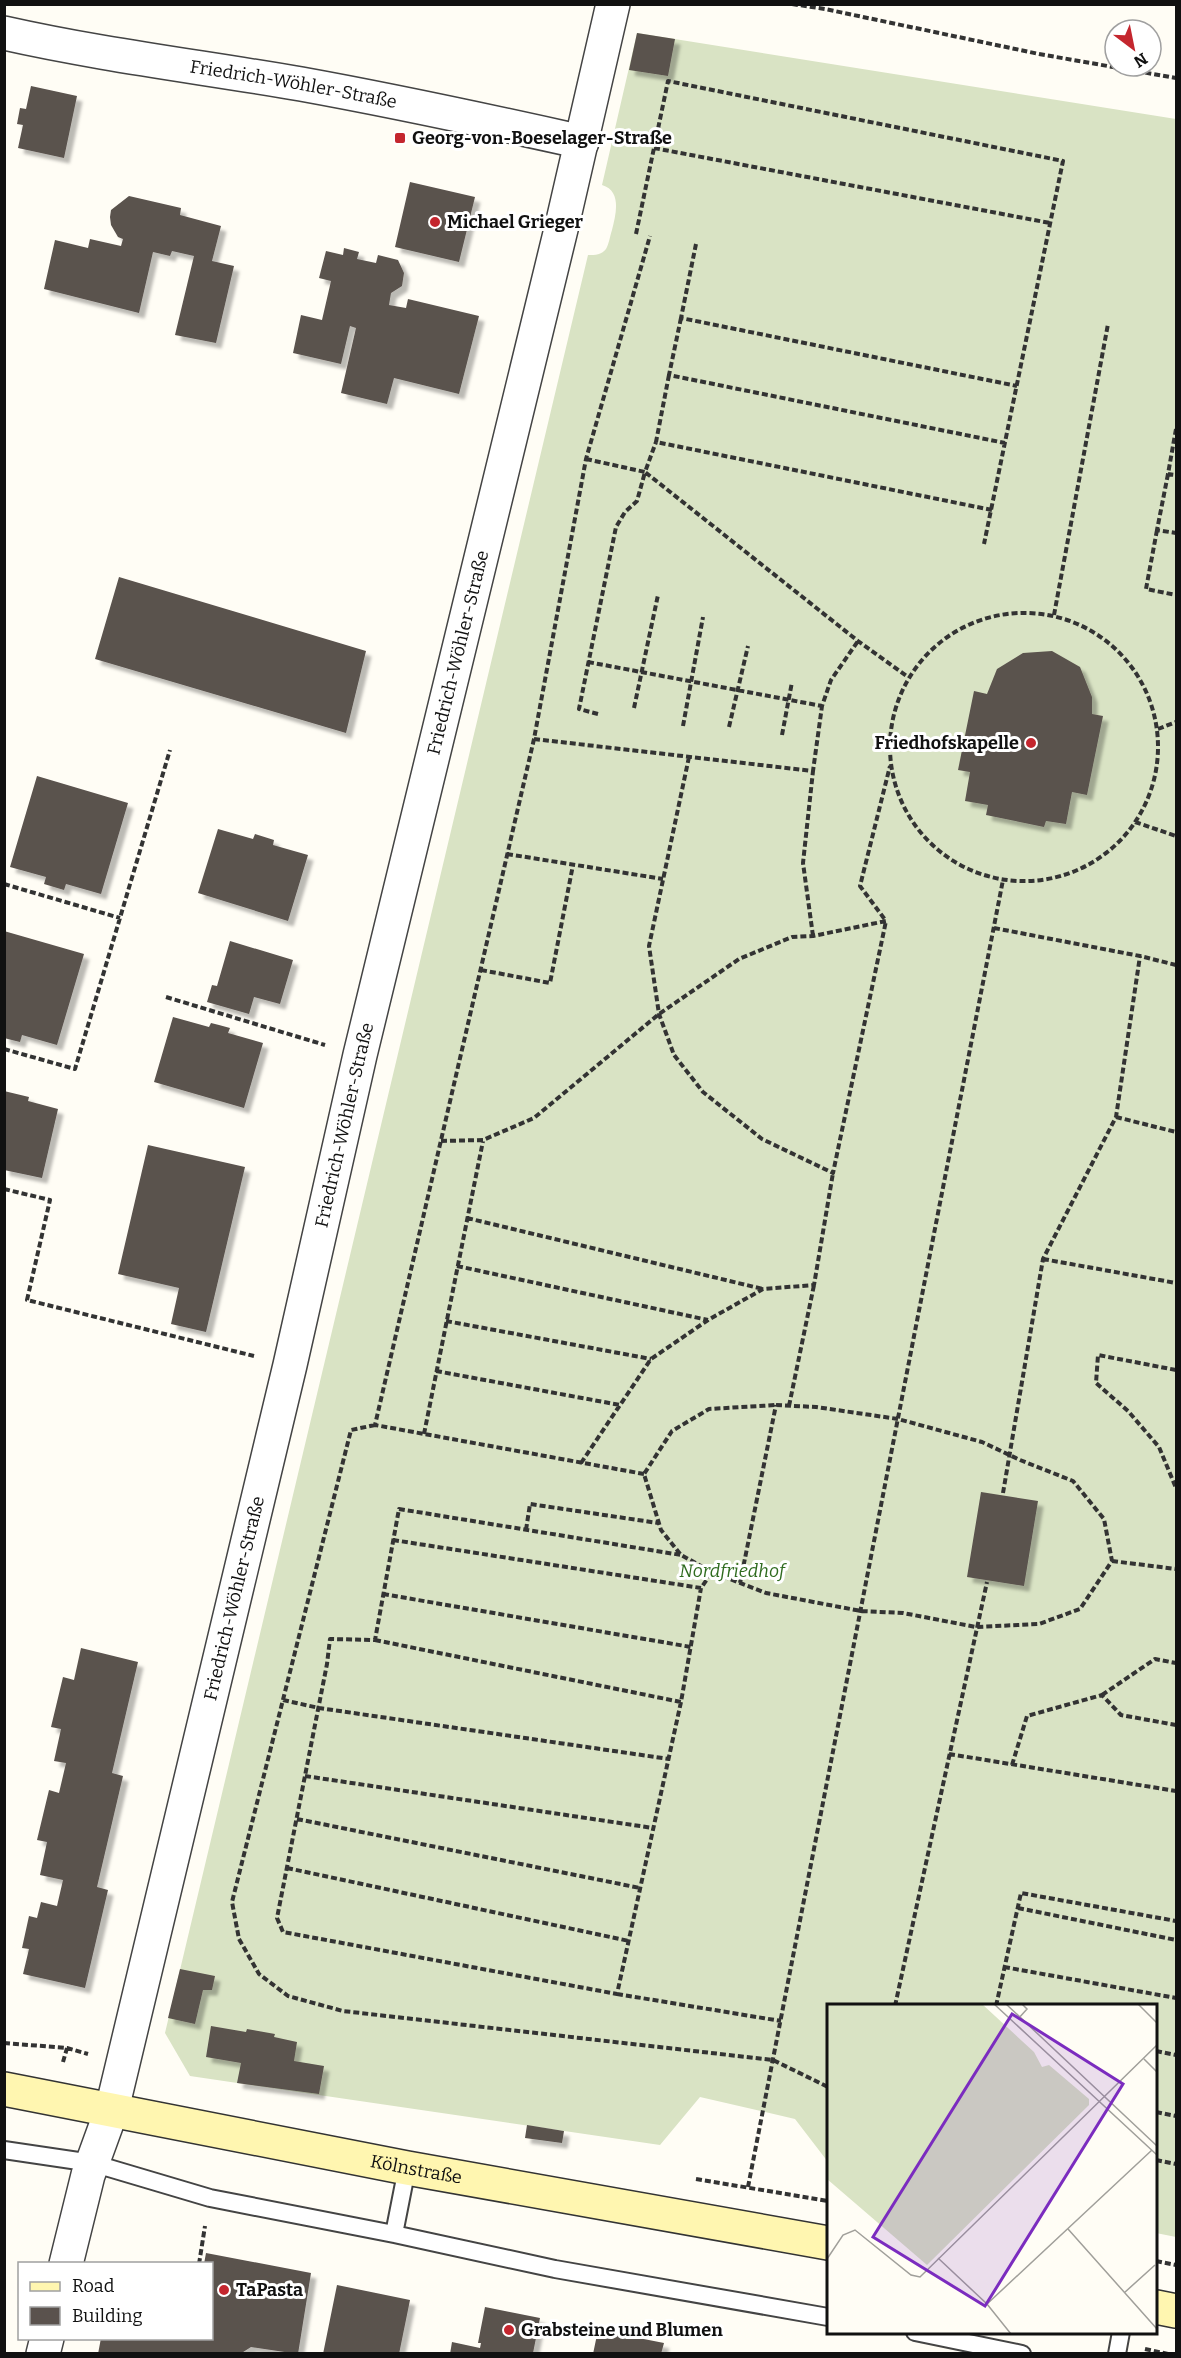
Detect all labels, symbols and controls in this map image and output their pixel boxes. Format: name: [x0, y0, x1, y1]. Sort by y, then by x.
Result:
north arrow: [1103, 18, 1163, 78]
text: N: [1130, 49, 1151, 72]
street label: Friedrich-Wöhler-Straße: [189, 55, 399, 113]
place label: Georg-von-Boeselager-Straße: [412, 127, 672, 149]
marker: Georg-von-Boeselager-Straße: [393, 131, 407, 145]
place label: Michael Grieger: [447, 211, 584, 233]
marker: Michael Grieger: [428, 215, 442, 229]
street label: Friedrich-Wöhler-Straße: [423, 548, 493, 757]
place label: Friedhofskapelle: [875, 732, 1019, 754]
marker: Friedhofskapelle: [1024, 736, 1038, 750]
street label: Friedrich-Wöhler-Straße: [310, 1020, 379, 1230]
street label: Friedrich-Wöhler-Straße: [199, 1494, 269, 1703]
park label: Nordfriedhof: [679, 1560, 788, 1582]
inset map: [827, 2004, 1157, 2334]
street label: Kölnstraße: [369, 2150, 464, 2189]
legend: [18, 2262, 213, 2340]
text: Road: [72, 2275, 115, 2297]
place label: TaPasta: [236, 2279, 303, 2301]
marker: TaPasta: [217, 2283, 231, 2297]
text: Building: [72, 2305, 143, 2327]
place label: Grabsteine und Blumen: [521, 2319, 723, 2341]
marker: Grabsteine und Blumen: [502, 2323, 516, 2337]

